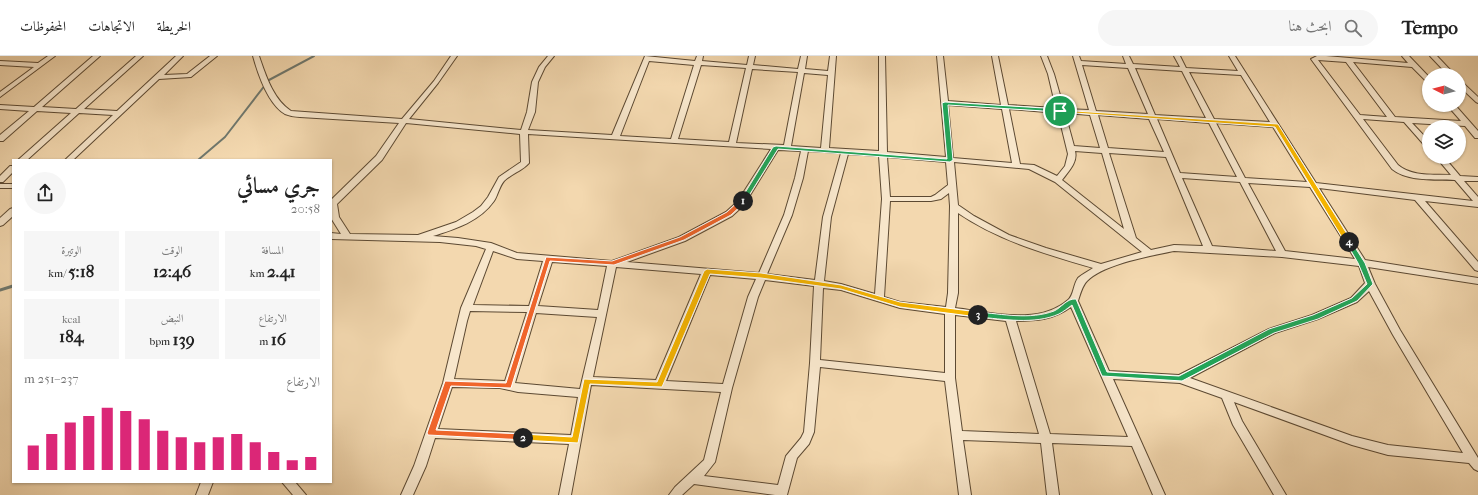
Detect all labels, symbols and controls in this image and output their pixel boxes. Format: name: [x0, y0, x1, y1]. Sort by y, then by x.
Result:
search box: [1098, 10, 1378, 46]
text: ابحث هنا: [1288, 17, 1332, 35]
icon: search: [1342, 17, 1364, 39]
text: Tempo: [1402, 17, 1458, 39]
text: المحفوظات: [20, 18, 66, 35]
text: الاتجاهات: [88, 18, 135, 35]
text: الخريطة: [157, 18, 191, 35]
north arrow: [1422, 68, 1466, 112]
map controls: [1422, 68, 1466, 164]
pin: [1043, 94, 1077, 128]
icon: arrive: [1049, 100, 1071, 122]
button: layers: [1422, 120, 1466, 164]
button: share: [24, 172, 66, 214]
text: جري مسائي: [237, 173, 320, 199]
pin: 1: [733, 191, 753, 211]
text: 1: [741, 194, 745, 207]
text: 20:58: [291, 201, 320, 216]
pin: 4: [1339, 232, 1359, 252]
text: 4: [1346, 235, 1352, 248]
text: الوتيرة: [61, 244, 81, 257]
text: الوقت: [161, 244, 183, 257]
text: المسافة: [261, 244, 284, 257]
text: 5:18: [68, 261, 94, 281]
text: 12:46: [153, 261, 191, 281]
text: 2.41: [267, 261, 296, 281]
text: /km: [48, 267, 68, 280]
text: km: [250, 267, 267, 280]
pin: 3: [968, 305, 988, 325]
text: 3: [976, 308, 980, 321]
text: النبض: [161, 312, 183, 325]
text: الارتفاع: [258, 312, 287, 325]
text: kcal: [62, 313, 81, 326]
text: 184: [59, 326, 84, 346]
text: 139: [173, 329, 195, 349]
text: 16: [271, 329, 286, 349]
text: bpm: [149, 335, 173, 348]
text: m: [259, 335, 271, 348]
text: 237–251 m: [24, 371, 79, 386]
text: الارتفاع: [286, 374, 320, 389]
pin: 2: [513, 428, 533, 448]
text: 2: [520, 431, 526, 444]

